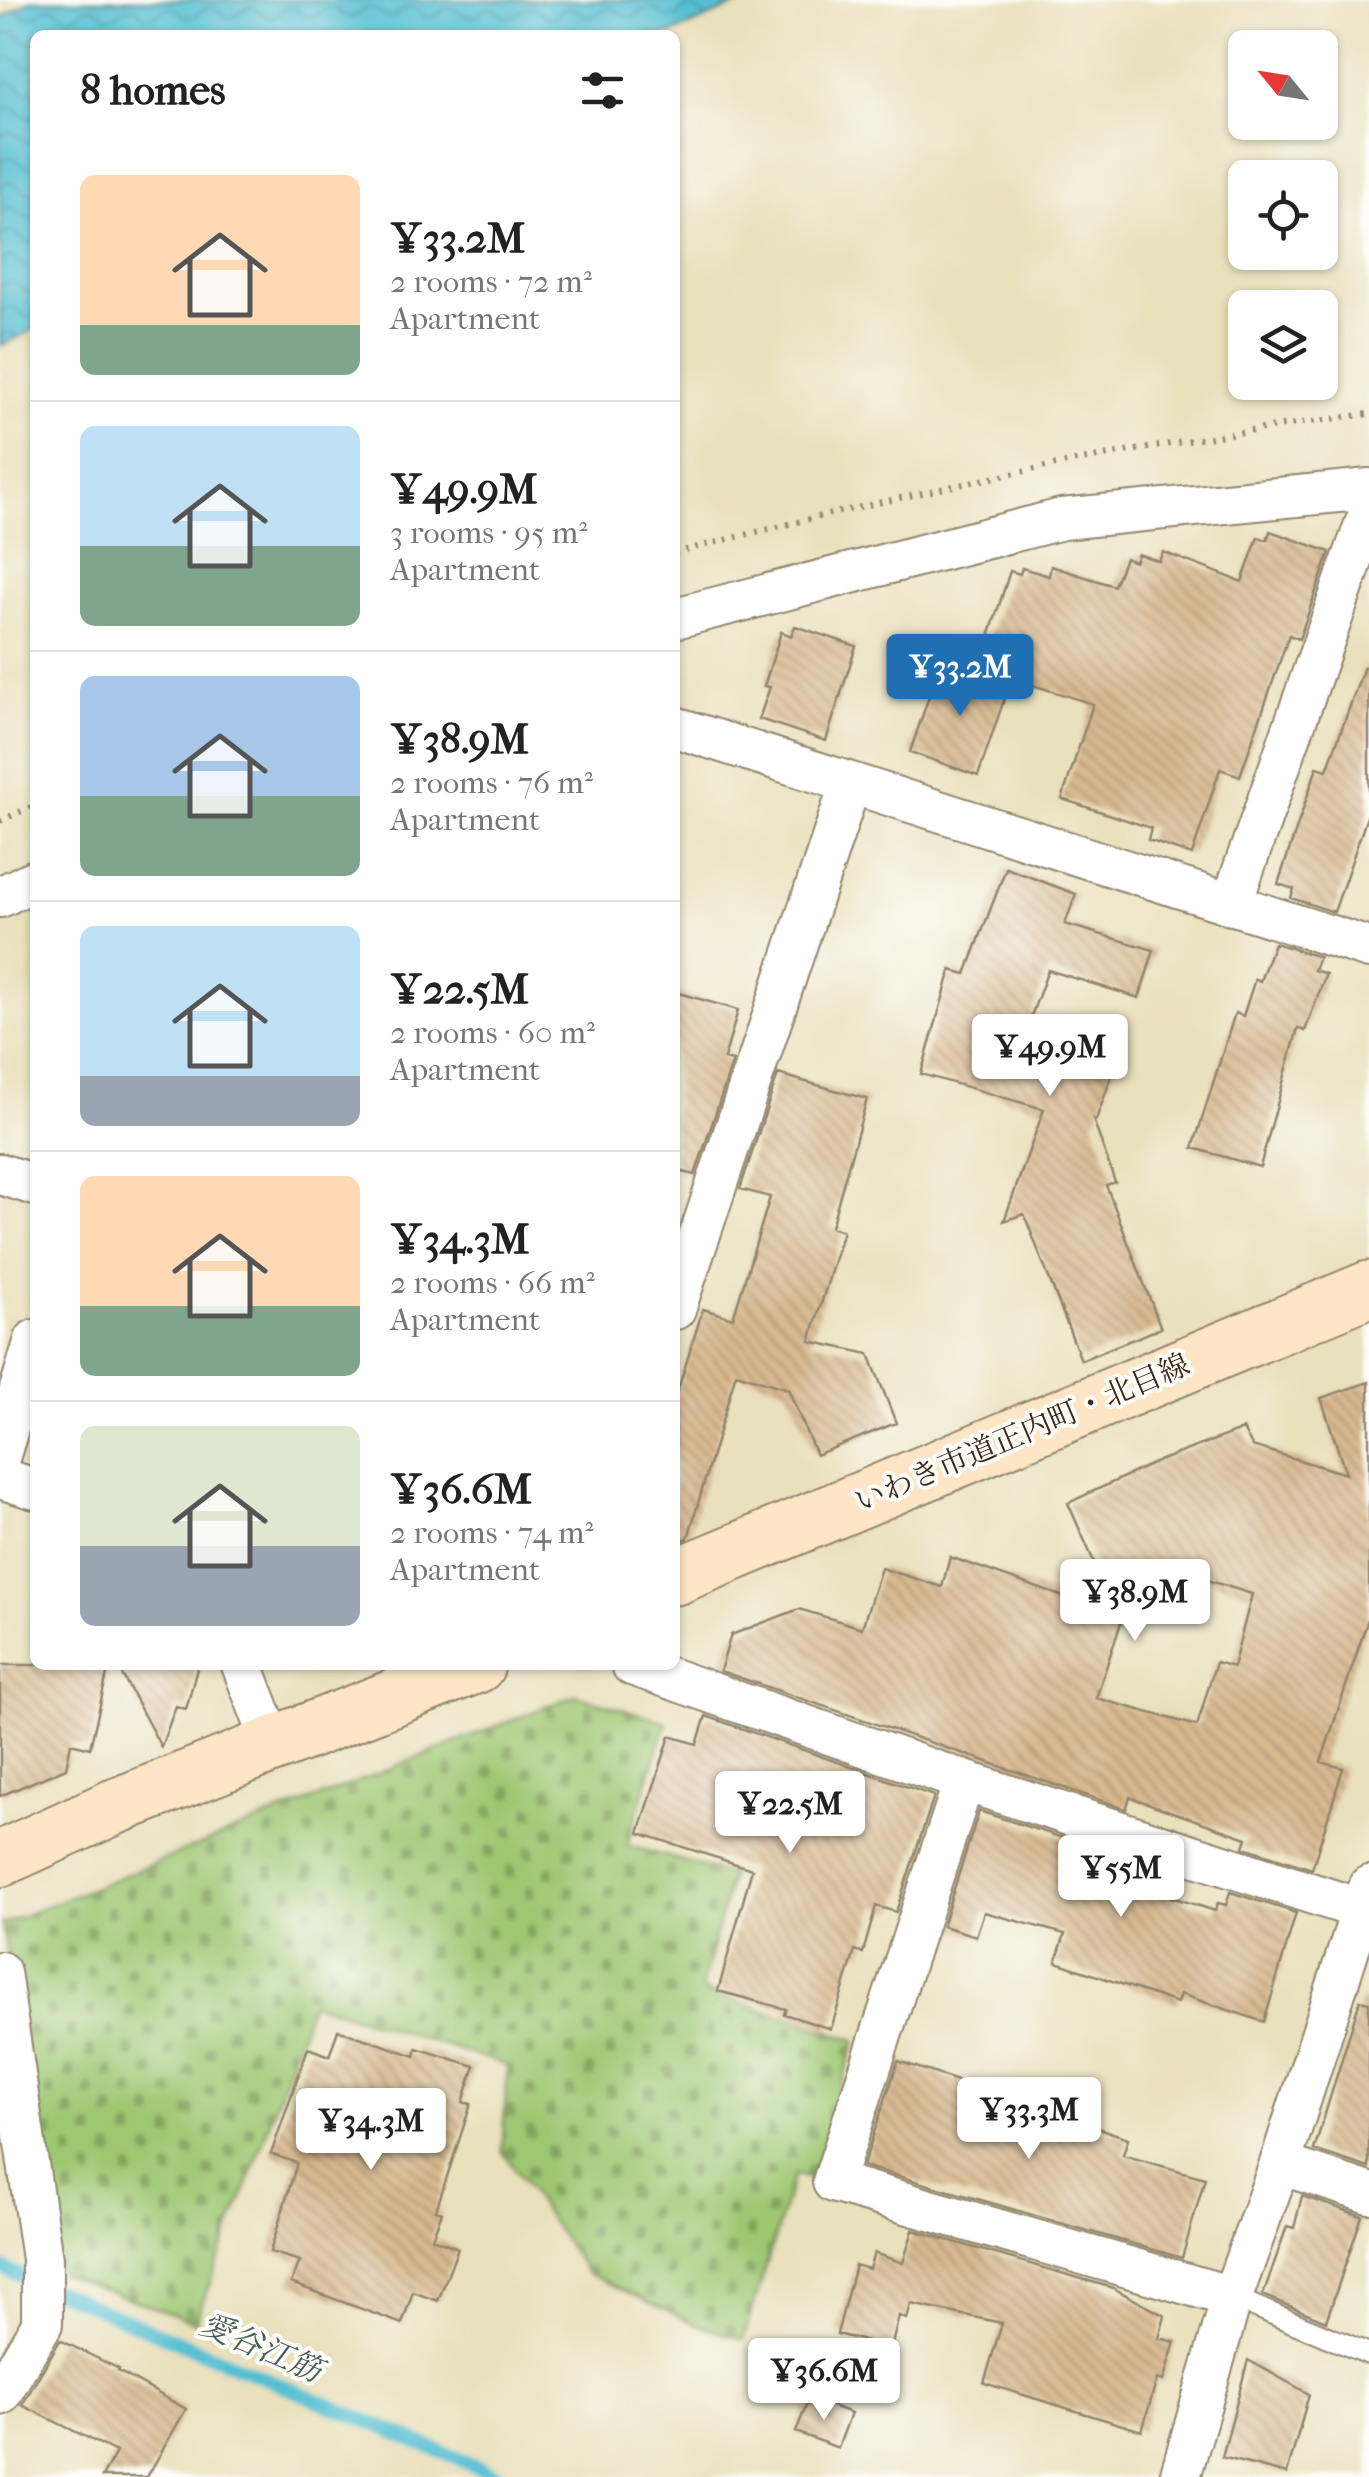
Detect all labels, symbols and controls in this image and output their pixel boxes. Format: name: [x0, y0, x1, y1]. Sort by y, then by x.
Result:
north arrow: [1228, 30, 1338, 140]
map controls: [1228, 30, 1338, 400]
icon: filters: [575, 63, 630, 118]
text: 8 homes: [80, 66, 226, 115]
button: locate: [1228, 160, 1338, 270]
text: ¥33.2M: [390, 214, 525, 263]
icon: home: [160, 215, 280, 335]
text: 2 rooms · 72 m²: [390, 263, 592, 300]
button: layers: [1228, 290, 1338, 400]
text: Apartment: [390, 300, 540, 337]
text: ¥49.9M: [390, 465, 537, 514]
icon: home: [160, 466, 280, 586]
text: 3 rooms · 95 m²: [390, 514, 587, 551]
text: Apartment: [390, 551, 540, 588]
pin: ¥33.2M: [879, 634, 1041, 719]
text: ¥33.2M: [908, 648, 1012, 685]
text: ¥38.9M: [390, 715, 529, 764]
icon: home: [160, 716, 280, 836]
text: 2 rooms · 76 m²: [390, 764, 593, 801]
text: Apartment: [390, 801, 540, 838]
text: ¥22.5M: [390, 965, 529, 1014]
icon: home: [160, 966, 280, 1086]
text: 2 rooms · 60 m²: [390, 1014, 595, 1051]
pin: ¥49.9M: [969, 1014, 1131, 1099]
text: ¥49.9M: [994, 1028, 1106, 1065]
text: Apartment: [390, 1051, 540, 1088]
text: ¥34.3M: [390, 1215, 530, 1264]
icon: home: [160, 1216, 280, 1336]
text: 2 rooms · 66 m²: [390, 1264, 595, 1301]
text: Apartment: [390, 1301, 540, 1338]
street label: いわき市道正内町・北目線: [850, 1347, 1195, 1520]
text: ¥36.6M: [390, 1465, 532, 1514]
icon: home: [160, 1466, 280, 1586]
text: 2 rooms · 74 m²: [390, 1514, 594, 1551]
text: Apartment: [390, 1551, 540, 1588]
pin: ¥38.9M: [1054, 1559, 1216, 1644]
text: ¥38.9M: [1082, 1573, 1188, 1610]
pin: ¥22.5M: [709, 1771, 871, 1856]
text: ¥22.5M: [737, 1785, 843, 1822]
pin: ¥55M: [1062, 1835, 1180, 1920]
text: ¥55M: [1080, 1849, 1162, 1886]
pin: ¥33.3M: [948, 2077, 1110, 2162]
pin: ¥34.3M: [290, 2088, 452, 2173]
text: ¥33.3M: [979, 2091, 1079, 2128]
text: ¥34.3M: [318, 2102, 424, 2139]
water label: 愛谷江筋: [195, 2305, 332, 2391]
pin: ¥36.6M: [743, 2338, 905, 2423]
text: ¥36.6M: [770, 2352, 878, 2389]

